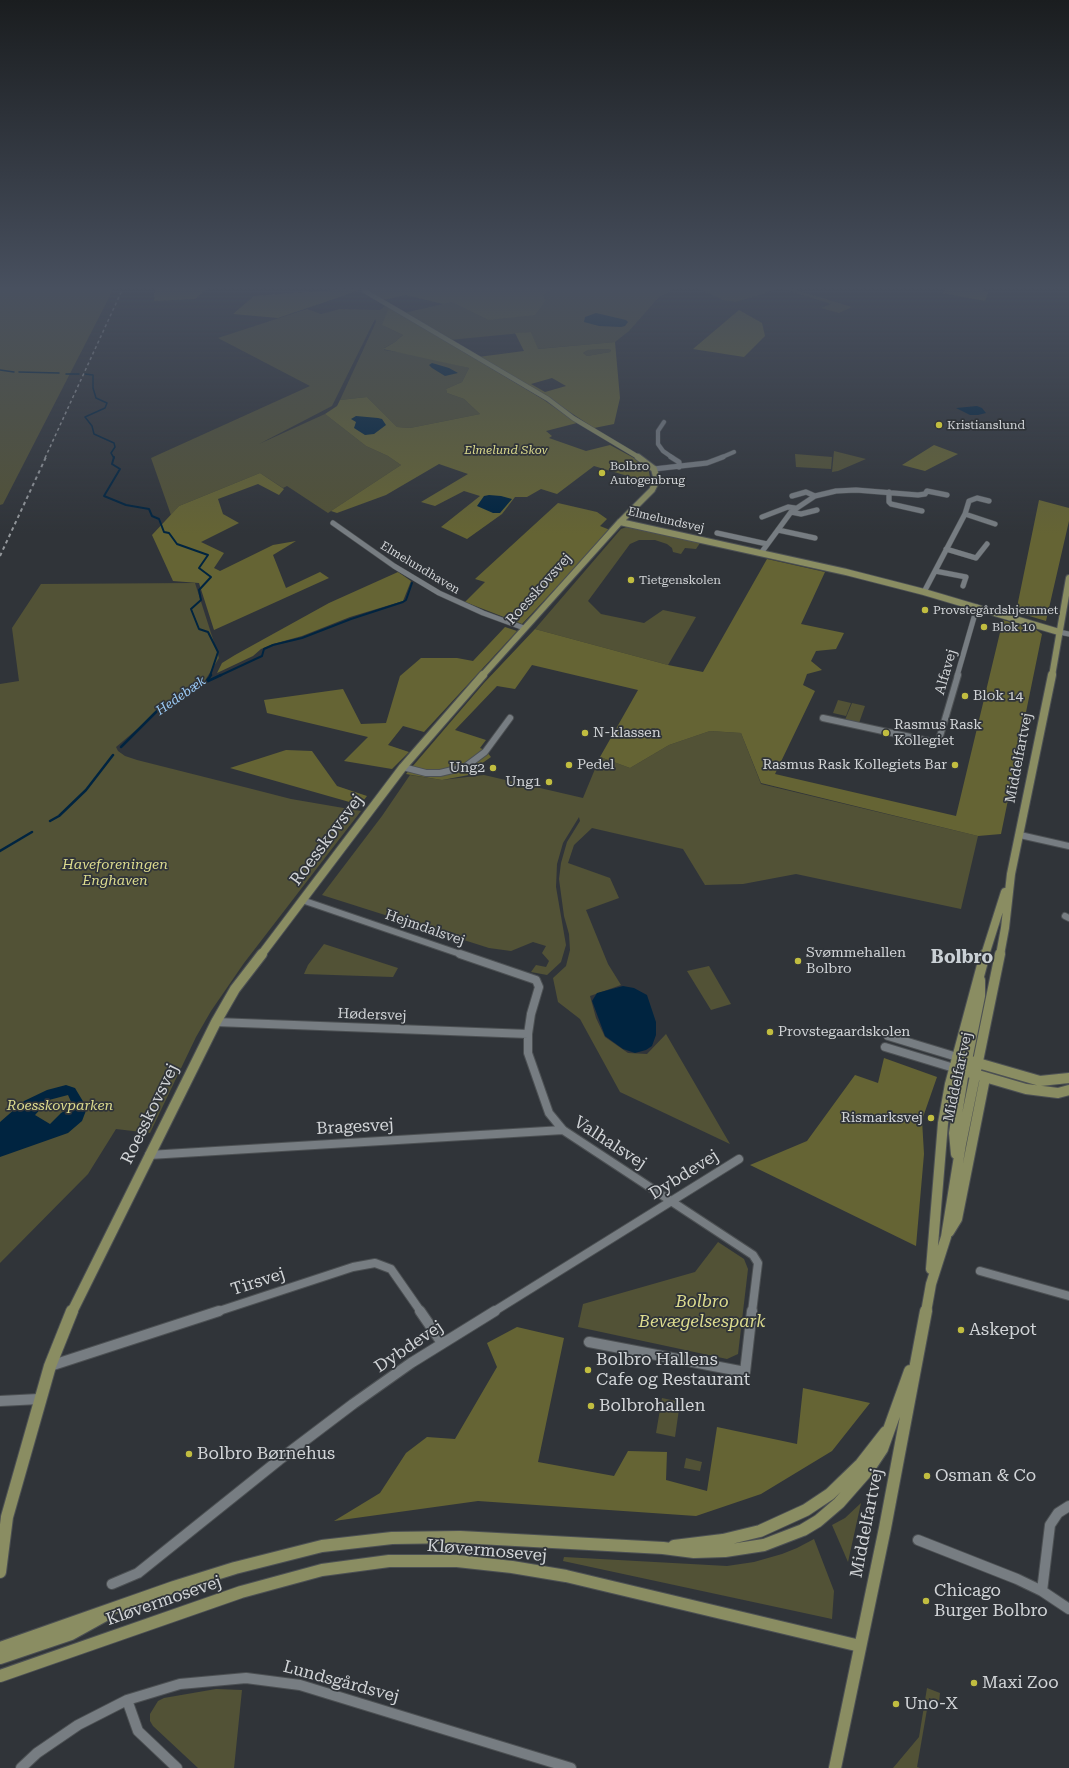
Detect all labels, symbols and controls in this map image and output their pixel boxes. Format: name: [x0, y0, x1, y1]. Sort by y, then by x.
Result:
place label: Kristianslund: [947, 418, 1025, 432]
marker: Kristianslund: [934, 420, 944, 430]
park label: Elmelund Skov: [464, 443, 548, 457]
place label: Bolbro Autogenbrug: [610, 459, 685, 487]
marker: Bolbro Autogenbrug: [597, 468, 607, 478]
street label: Elmelundsvej: [626, 504, 706, 536]
street label: Elmelundhaven: [378, 539, 462, 597]
street label: Roesskovsvej: [503, 550, 575, 628]
place label: Tietgenskolen: [639, 573, 721, 587]
marker: Tietgenskolen: [626, 575, 636, 585]
place label: Provstegårdshjemmet: [933, 603, 1058, 617]
marker: Provstegårdshjemmet: [920, 605, 930, 615]
place label: Blok 10: [992, 620, 1035, 634]
marker: Blok 10: [979, 622, 989, 632]
street label: Alfavej: [932, 647, 960, 697]
water label: Hedebæk: [153, 673, 209, 719]
place label: Blok 14: [973, 688, 1023, 704]
marker: Blok 14: [960, 691, 970, 701]
street label: Middelfartvej: [1002, 711, 1036, 805]
place label: Rasmus Rask Kollegiet: [894, 717, 982, 750]
place label: N-klassen: [593, 725, 661, 741]
marker: N-klassen: [580, 728, 590, 738]
marker: Rasmus Rask Kollegiet: [881, 728, 891, 738]
place label: Pedel: [577, 757, 614, 773]
place label: Rasmus Rask Kollegiets Bar: [762, 757, 947, 773]
place label: Ung2: [449, 760, 485, 776]
marker: Pedel: [564, 760, 574, 770]
marker: Rasmus Rask Kollegiets Bar: [950, 760, 960, 770]
marker: Ung2: [488, 763, 498, 773]
place label: Ung1: [505, 774, 541, 790]
marker: Ung1: [544, 777, 554, 787]
street label: Roesskovsvej: [286, 790, 368, 890]
park label: Haveforeningen Enghaven: [62, 857, 168, 890]
street label: Hejmdalsvej: [383, 907, 467, 949]
place label: Svømmehallen Bolbro: [806, 945, 906, 978]
district label: Bolbro: [931, 947, 993, 969]
marker: Svømmehallen Bolbro: [793, 956, 803, 966]
street label: Hødersvej: [337, 1005, 407, 1025]
place label: Provstegaardskolen: [778, 1024, 910, 1040]
marker: Provstegaardskolen: [765, 1027, 775, 1037]
street label: Middelfartvej: [940, 1031, 976, 1123]
street label: Roesskovsvej: [117, 1060, 183, 1168]
park label: Roesskovparken: [7, 1098, 113, 1114]
place label: Rismarksvej: [841, 1110, 923, 1126]
street label: Valhalsvej: [570, 1112, 650, 1174]
marker: Rismarksvej: [926, 1113, 936, 1123]
street label: Bragesvej: [316, 1115, 394, 1139]
street label: Dybdevej: [645, 1146, 723, 1204]
street label: Tirsvej: [228, 1264, 288, 1300]
park label: Bolbro Bevægelsespark: [639, 1292, 765, 1332]
street label: Dybdevej: [371, 1317, 447, 1377]
place label: Askepot: [969, 1320, 1037, 1340]
marker: Askepot: [956, 1325, 966, 1335]
place label: Bolbro Hallens Cafe og Restaurant: [596, 1350, 750, 1390]
marker: Bolbro Hallens Cafe og Restaurant: [583, 1365, 593, 1375]
place label: Bolbrohallen: [599, 1396, 705, 1416]
marker: Bolbrohallen: [586, 1401, 596, 1411]
place label: Bolbro Børnehus: [197, 1444, 335, 1464]
marker: Bolbro Børnehus: [184, 1449, 194, 1459]
place label: Osman & Co: [935, 1466, 1036, 1486]
street label: Middelfartvej: [846, 1467, 888, 1579]
marker: Osman & Co: [922, 1471, 932, 1481]
street label: Kløvermosevej: [426, 1536, 548, 1566]
street label: Kløvermosevej: [104, 1572, 224, 1630]
place label: Chicago Burger Bolbro: [934, 1581, 1048, 1621]
marker: Chicago Burger Bolbro: [921, 1596, 931, 1606]
street label: Lundsgårdsvej: [281, 1657, 401, 1707]
place label: Maxi Zoo: [982, 1673, 1059, 1693]
marker: Maxi Zoo: [969, 1678, 979, 1688]
place label: Uno-X: [904, 1694, 958, 1714]
marker: Uno-X: [891, 1699, 901, 1709]

